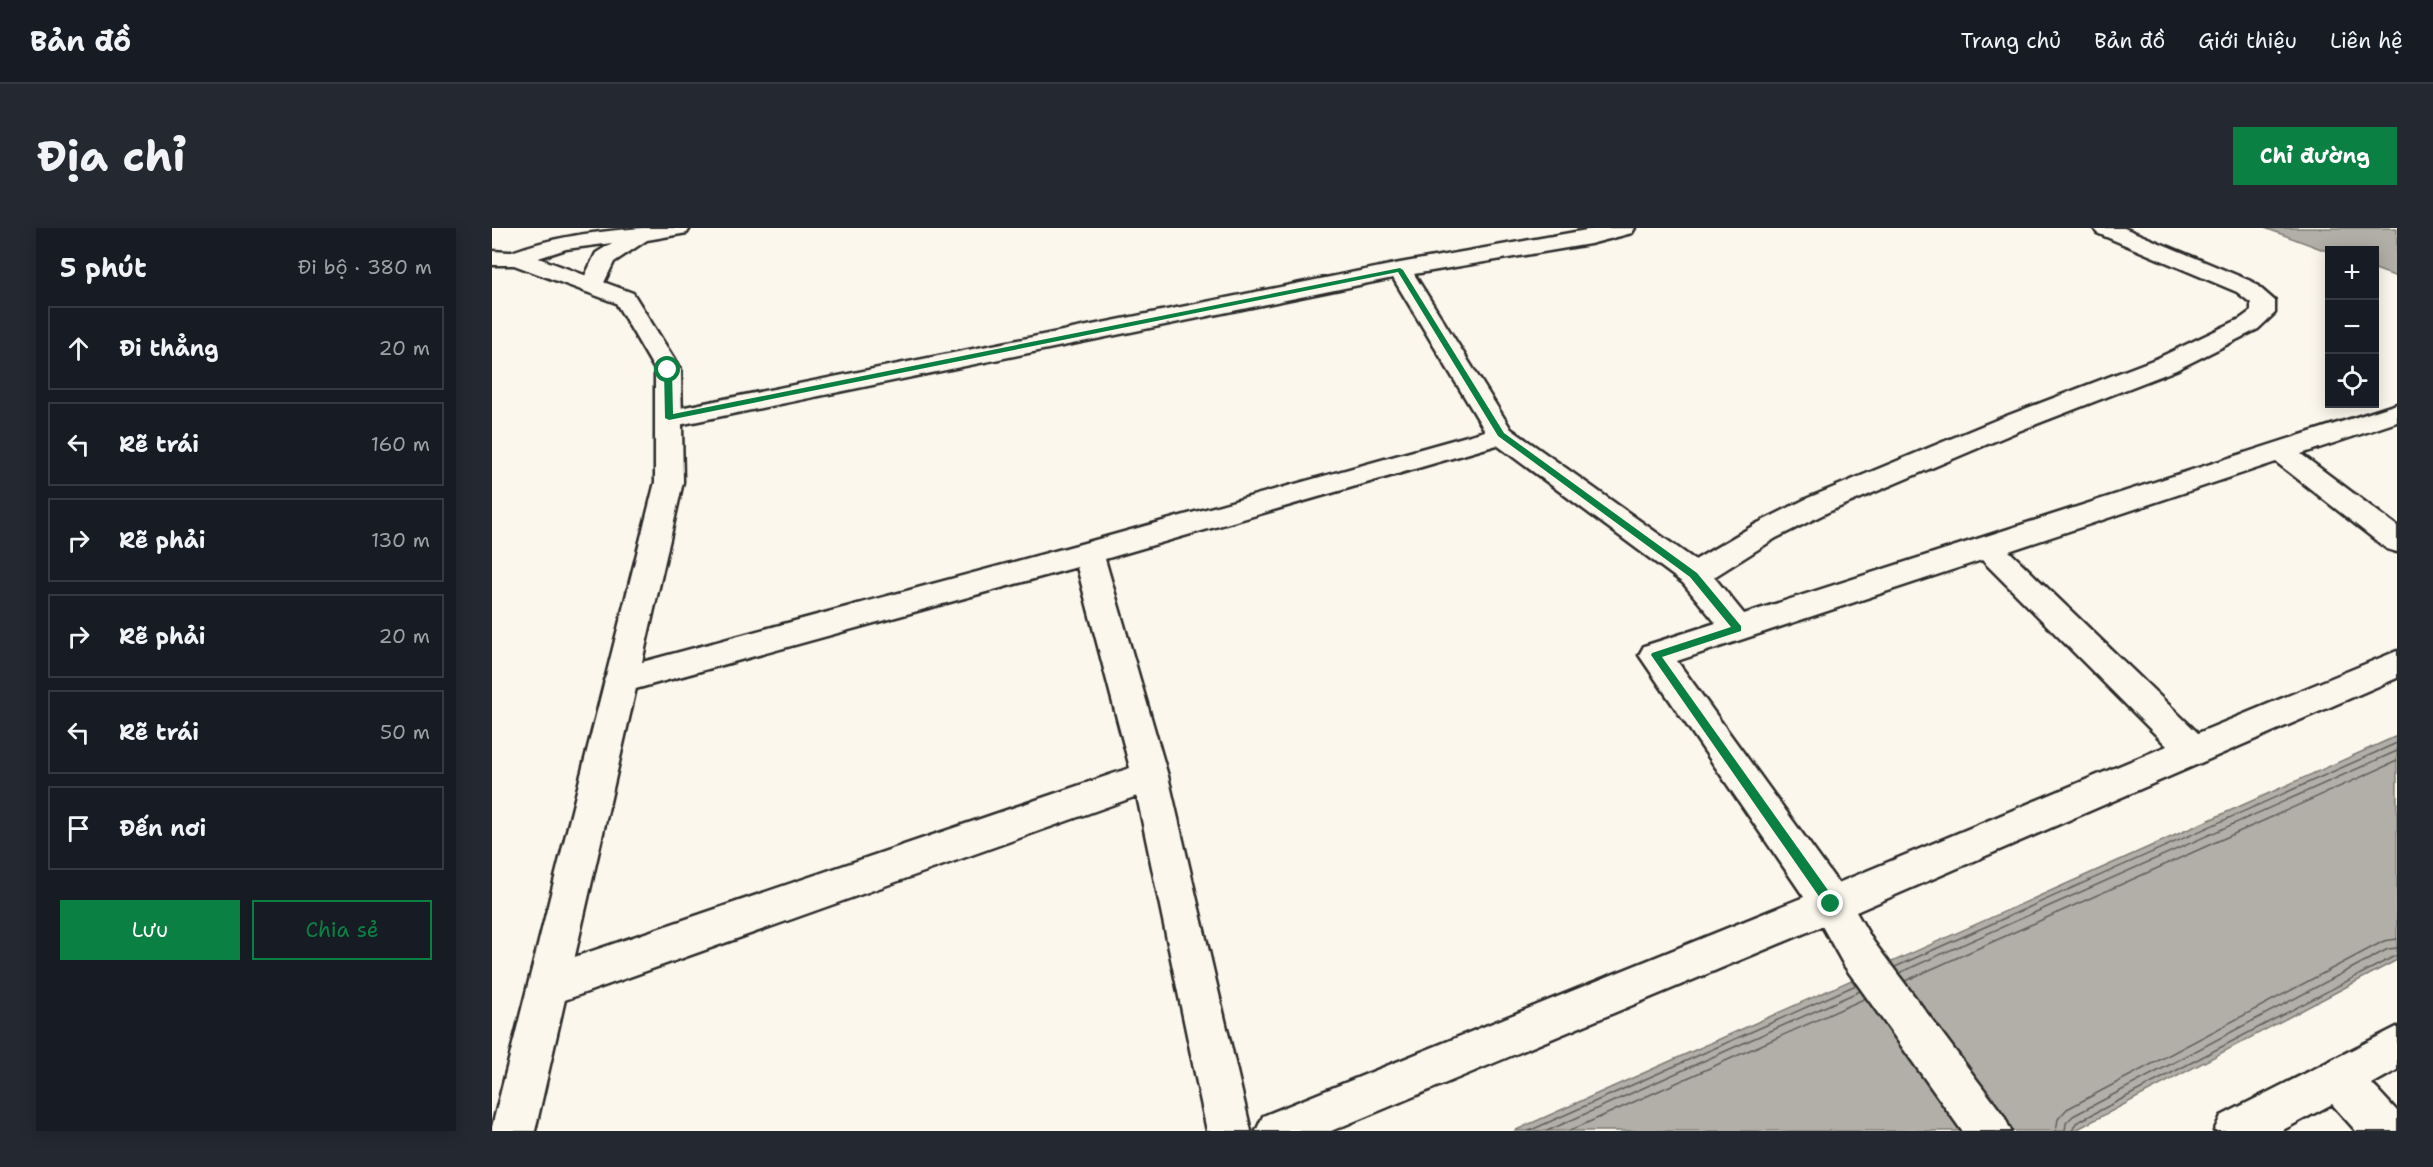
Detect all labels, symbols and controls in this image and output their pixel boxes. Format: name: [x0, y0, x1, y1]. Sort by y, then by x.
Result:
text: Bản đồ: [30, 22, 131, 60]
text: Trang chủ: [1961, 27, 2061, 55]
text: Bản đồ: [2094, 27, 2165, 55]
text: Giới thiệu: [2198, 27, 2297, 55]
text: Liên hệ: [2330, 27, 2403, 55]
button: Chỉ đường: [2233, 127, 2397, 185]
text: Địa chỉ: [36, 128, 185, 184]
map controls: [2325, 246, 2379, 408]
button: +: [2325, 246, 2379, 300]
text: 5 phút: [60, 250, 147, 285]
text: Đi bộ · 380 m: [298, 254, 432, 280]
button: −: [2325, 300, 2379, 354]
icon: ahead: [62, 332, 95, 365]
text: Đi thẳng: [119, 334, 219, 363]
text: 20 m: [379, 335, 430, 361]
button: locate: [2325, 354, 2379, 408]
route start: [654, 356, 680, 382]
icon: left: [62, 428, 95, 461]
text: Rẽ trái: [119, 430, 199, 459]
text: 160 m: [371, 431, 430, 457]
icon: right: [62, 524, 95, 557]
text: Rẽ phải: [119, 526, 205, 555]
text: 130 m: [371, 527, 430, 553]
icon: right: [62, 620, 95, 653]
text: Rẽ phải: [119, 622, 205, 651]
text: 20 m: [379, 623, 430, 649]
icon: left: [62, 716, 95, 749]
text: Rẽ trái: [119, 718, 199, 747]
text: 50 m: [380, 719, 430, 745]
icon: arrive: [62, 812, 95, 845]
text: Đến nơi: [119, 814, 206, 843]
route end: [1817, 890, 1843, 916]
button: Lưu: [60, 900, 240, 960]
button: Chia sẻ: [252, 900, 432, 960]

